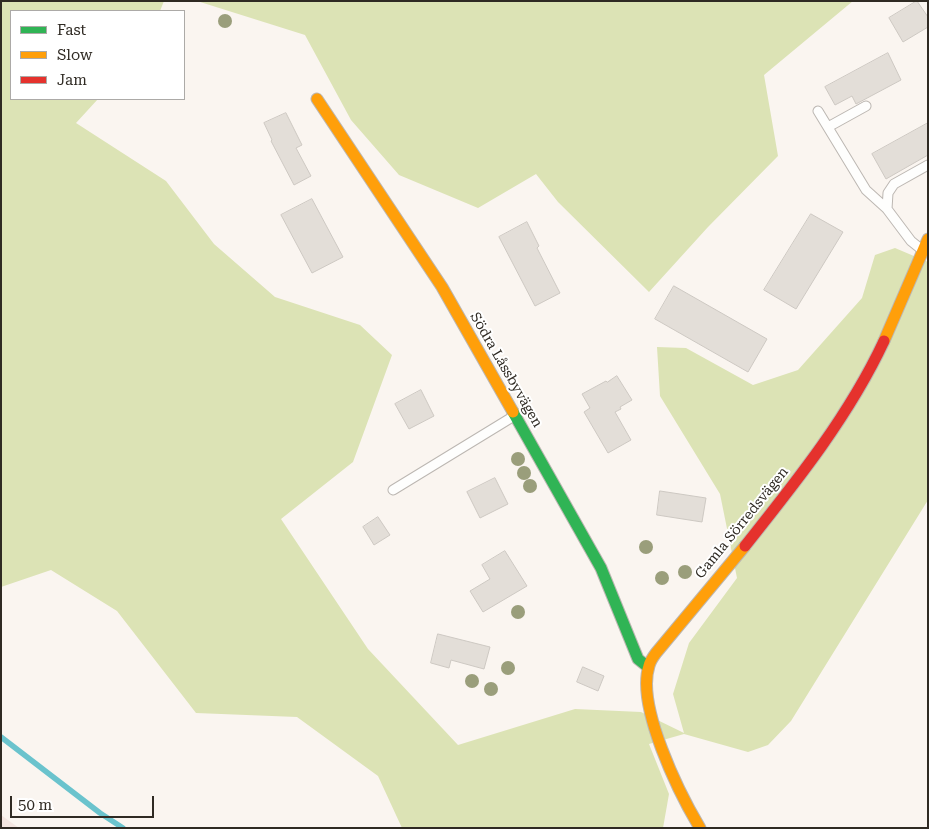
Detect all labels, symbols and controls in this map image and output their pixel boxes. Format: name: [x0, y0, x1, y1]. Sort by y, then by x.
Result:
legend: [10, 10, 185, 100]
text: Fast: [57, 21, 86, 39]
text: Slow: [57, 46, 92, 64]
text: Jam: [57, 71, 87, 89]
street label: Södra Låssbyvägen: [466, 310, 546, 430]
street label: Gamla Sörredsvägen: [692, 464, 792, 582]
scale bar: [12, 786, 156, 818]
text: 50 m: [18, 796, 52, 814]

